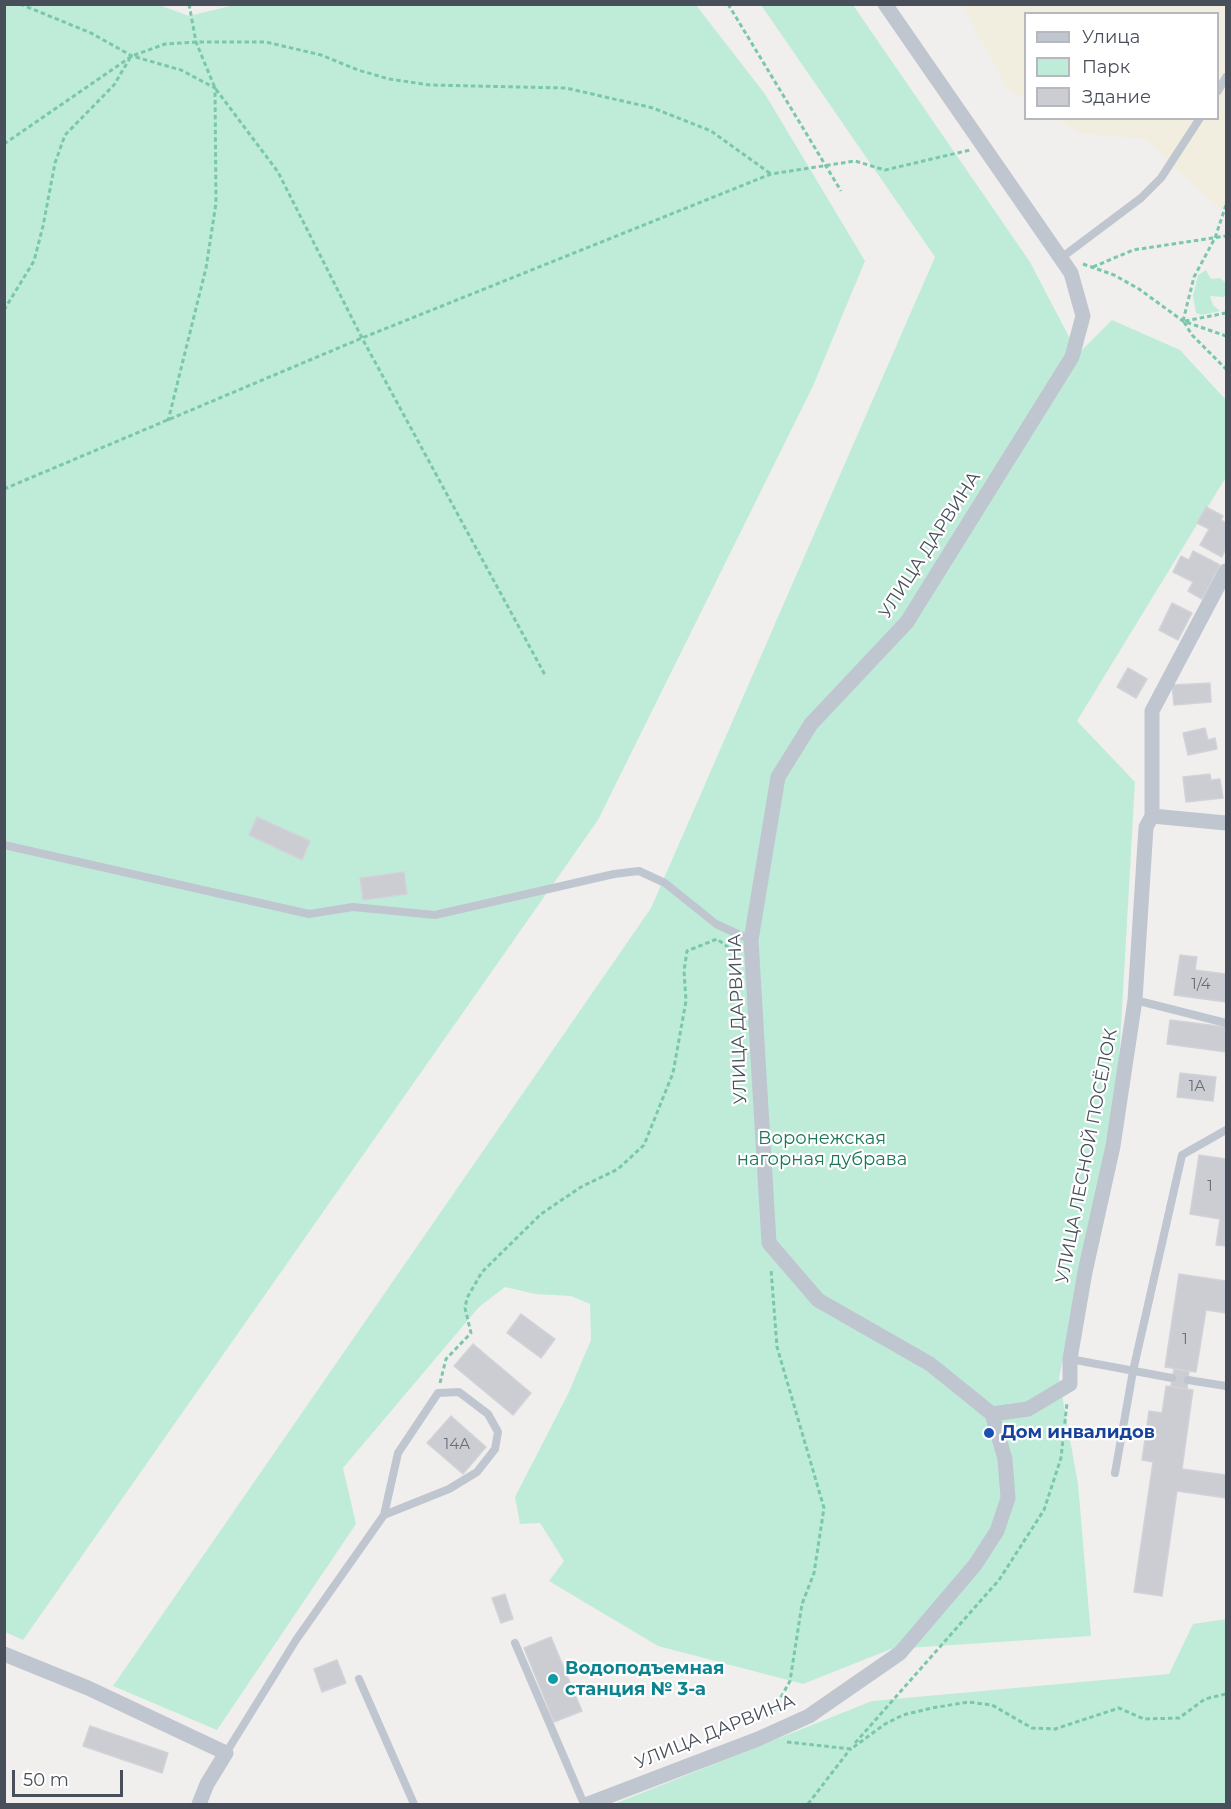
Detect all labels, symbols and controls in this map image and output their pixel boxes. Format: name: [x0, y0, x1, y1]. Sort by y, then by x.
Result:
legend: [1024, 12, 1219, 120]
text: Улица: [1082, 26, 1140, 48]
text: Парк: [1082, 56, 1130, 78]
text: Здание: [1082, 86, 1151, 108]
street label: УЛИЦА ДАРВИНА: [874, 468, 986, 622]
street label: УЛИЦА ДАРВИНА: [724, 933, 752, 1105]
house number: 1/4: [1191, 976, 1211, 994]
street label: УЛИЦА ЛЕСНОЙ ПОСЁЛОК: [1052, 1027, 1122, 1285]
house number: 1А: [1189, 1078, 1205, 1096]
park label: Воронежская нагорная дубрава: [737, 1128, 907, 1170]
house number: 1: [1207, 1178, 1213, 1196]
house number: 1: [1182, 1331, 1188, 1349]
place label: Дом инвалидов: [1001, 1422, 1155, 1444]
marker: Дом инвалидов: [982, 1426, 996, 1440]
house number: 14А: [444, 1436, 470, 1454]
place label: Водоподъемная станция № 3-а: [565, 1658, 724, 1700]
marker: Водоподъемная станция № 3-а: [546, 1672, 560, 1686]
street label: УЛИЦА ДАРВИНА: [632, 1690, 798, 1774]
scale bar: [15, 1758, 126, 1796]
text: 50 m: [23, 1769, 69, 1791]

